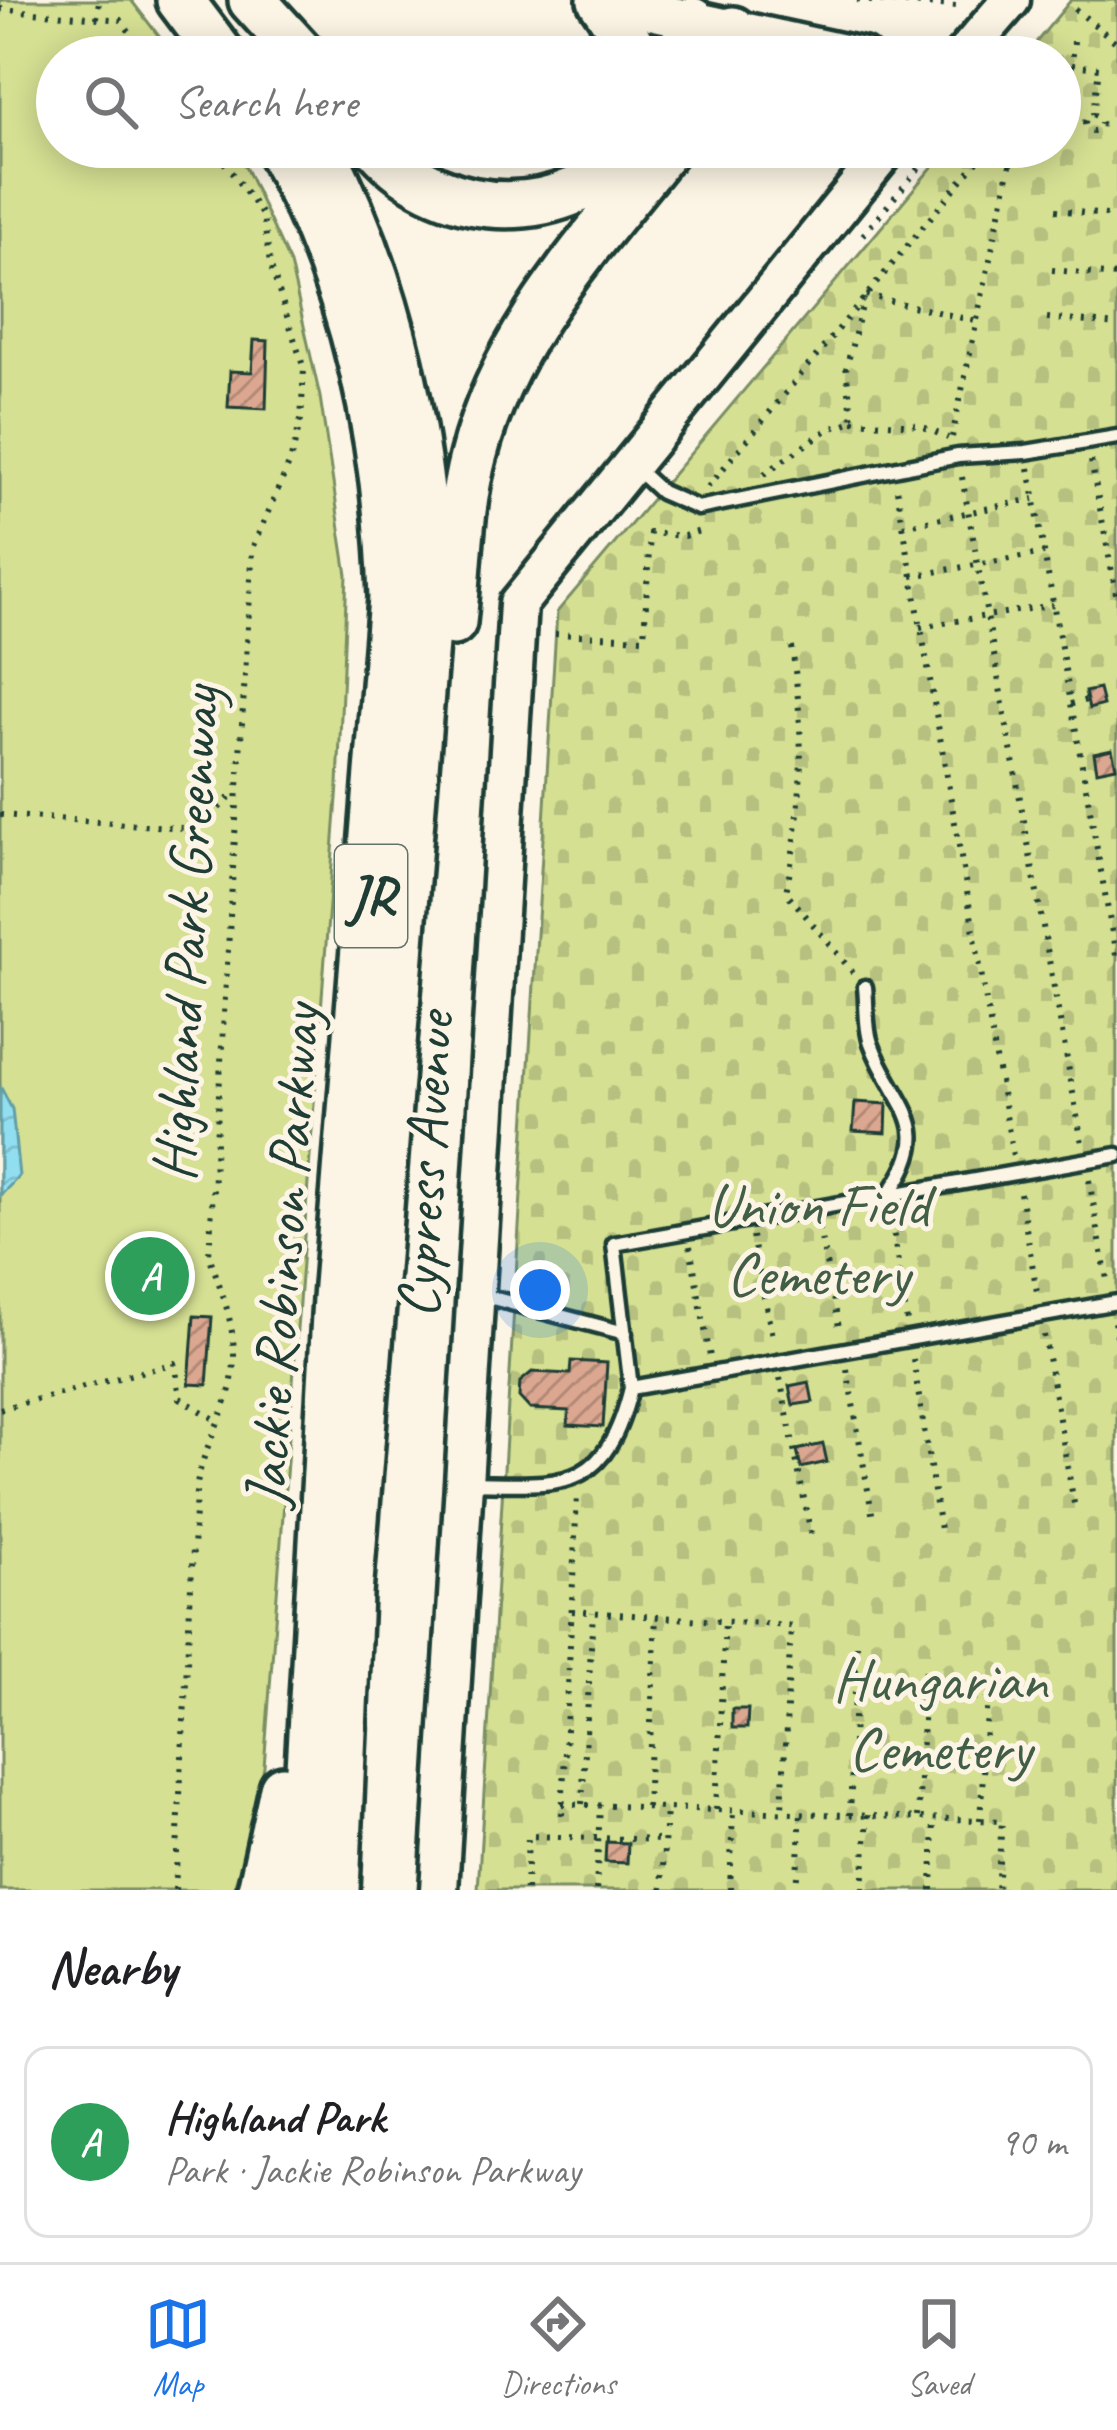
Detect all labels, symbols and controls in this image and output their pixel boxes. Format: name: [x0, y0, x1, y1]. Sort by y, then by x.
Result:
search box: [36, 36, 1081, 168]
icon: search: [78, 69, 144, 135]
text: Search here: [174, 74, 357, 131]
street label: Highland Park Greenway: [135, 681, 237, 1183]
road number: JR: [335, 845, 407, 947]
street label: Jackie Robinson Parkway: [226, 998, 338, 1513]
street label: Cypress Avenue: [379, 1006, 471, 1320]
park label: Union Field Cemetery: [707, 1167, 937, 1312]
pin: A: [111, 1231, 189, 1321]
your location: [510, 1260, 570, 1320]
park label: Hungarian Cemetery: [833, 1642, 1049, 1787]
text: Nearby: [48, 1936, 176, 2000]
text: Highland Park: [165, 2089, 385, 2146]
text: A: [80, 2118, 100, 2167]
text: 90 m: [1000, 2118, 1066, 2167]
text: Park · Jackie Robinson Parkway: [165, 2146, 580, 2195]
tab: Map: [145, 2291, 211, 2405]
tab: Directions: [501, 2291, 616, 2405]
tab: Saved: [906, 2291, 972, 2405]

